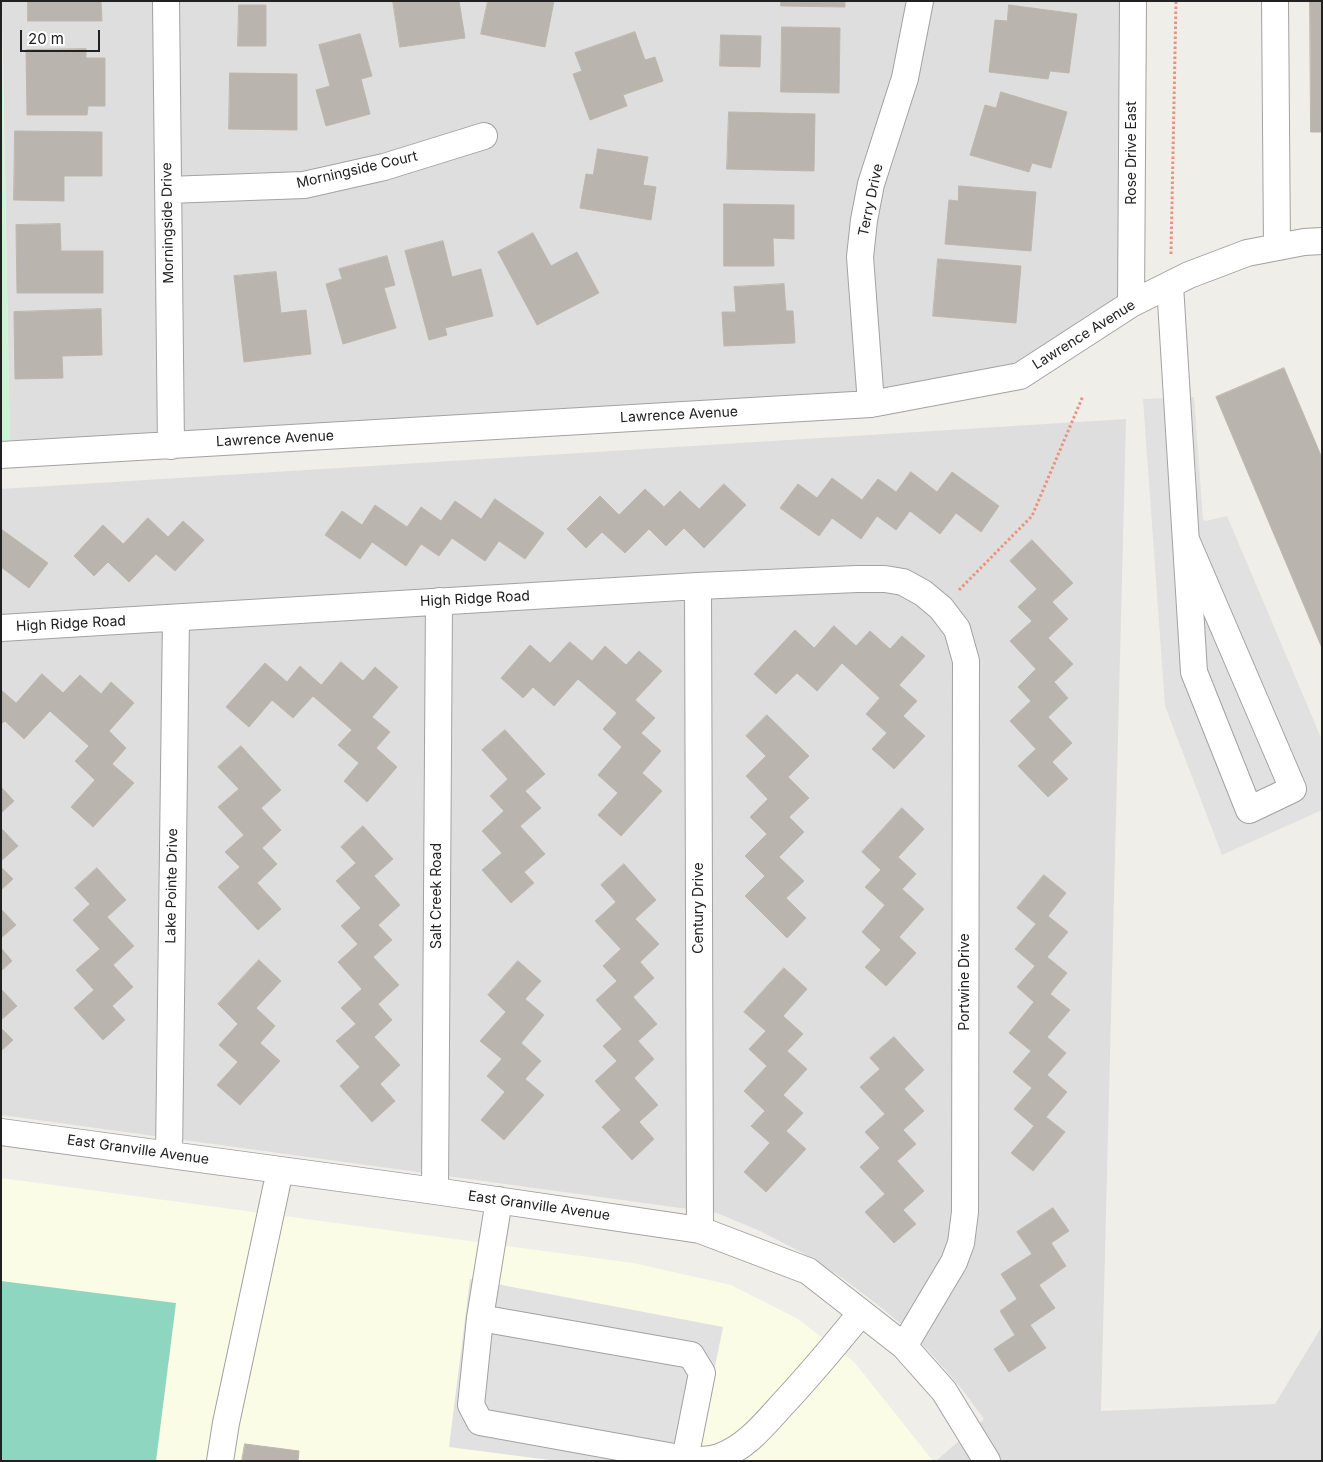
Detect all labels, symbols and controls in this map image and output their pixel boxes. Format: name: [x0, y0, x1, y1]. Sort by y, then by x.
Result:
scale bar: [22, 20, 102, 52]
text: 20 m: [28, 29, 64, 48]
street label: Rose Drive East: [1124, 101, 1140, 205]
street label: Morningside Court: [295, 148, 419, 192]
street label: Morningside Drive: [159, 162, 177, 284]
street label: Terry Drive: [855, 162, 887, 238]
street label: Lawrence Avenue: [1030, 297, 1138, 373]
street label: Lawrence Avenue: [620, 404, 738, 426]
street label: Lawrence Avenue: [216, 428, 334, 450]
street label: High Ridge Road: [420, 588, 530, 610]
street label: High Ridge Road: [16, 613, 126, 635]
street label: Lake Pointe Drive: [163, 828, 181, 944]
street label: Salt Creek Road: [429, 843, 445, 949]
street label: Century Drive: [691, 862, 707, 954]
street label: Portwine Drive: [957, 933, 973, 1031]
street label: East Granville Avenue: [66, 1132, 210, 1168]
street label: East Granville Avenue: [467, 1188, 611, 1224]

